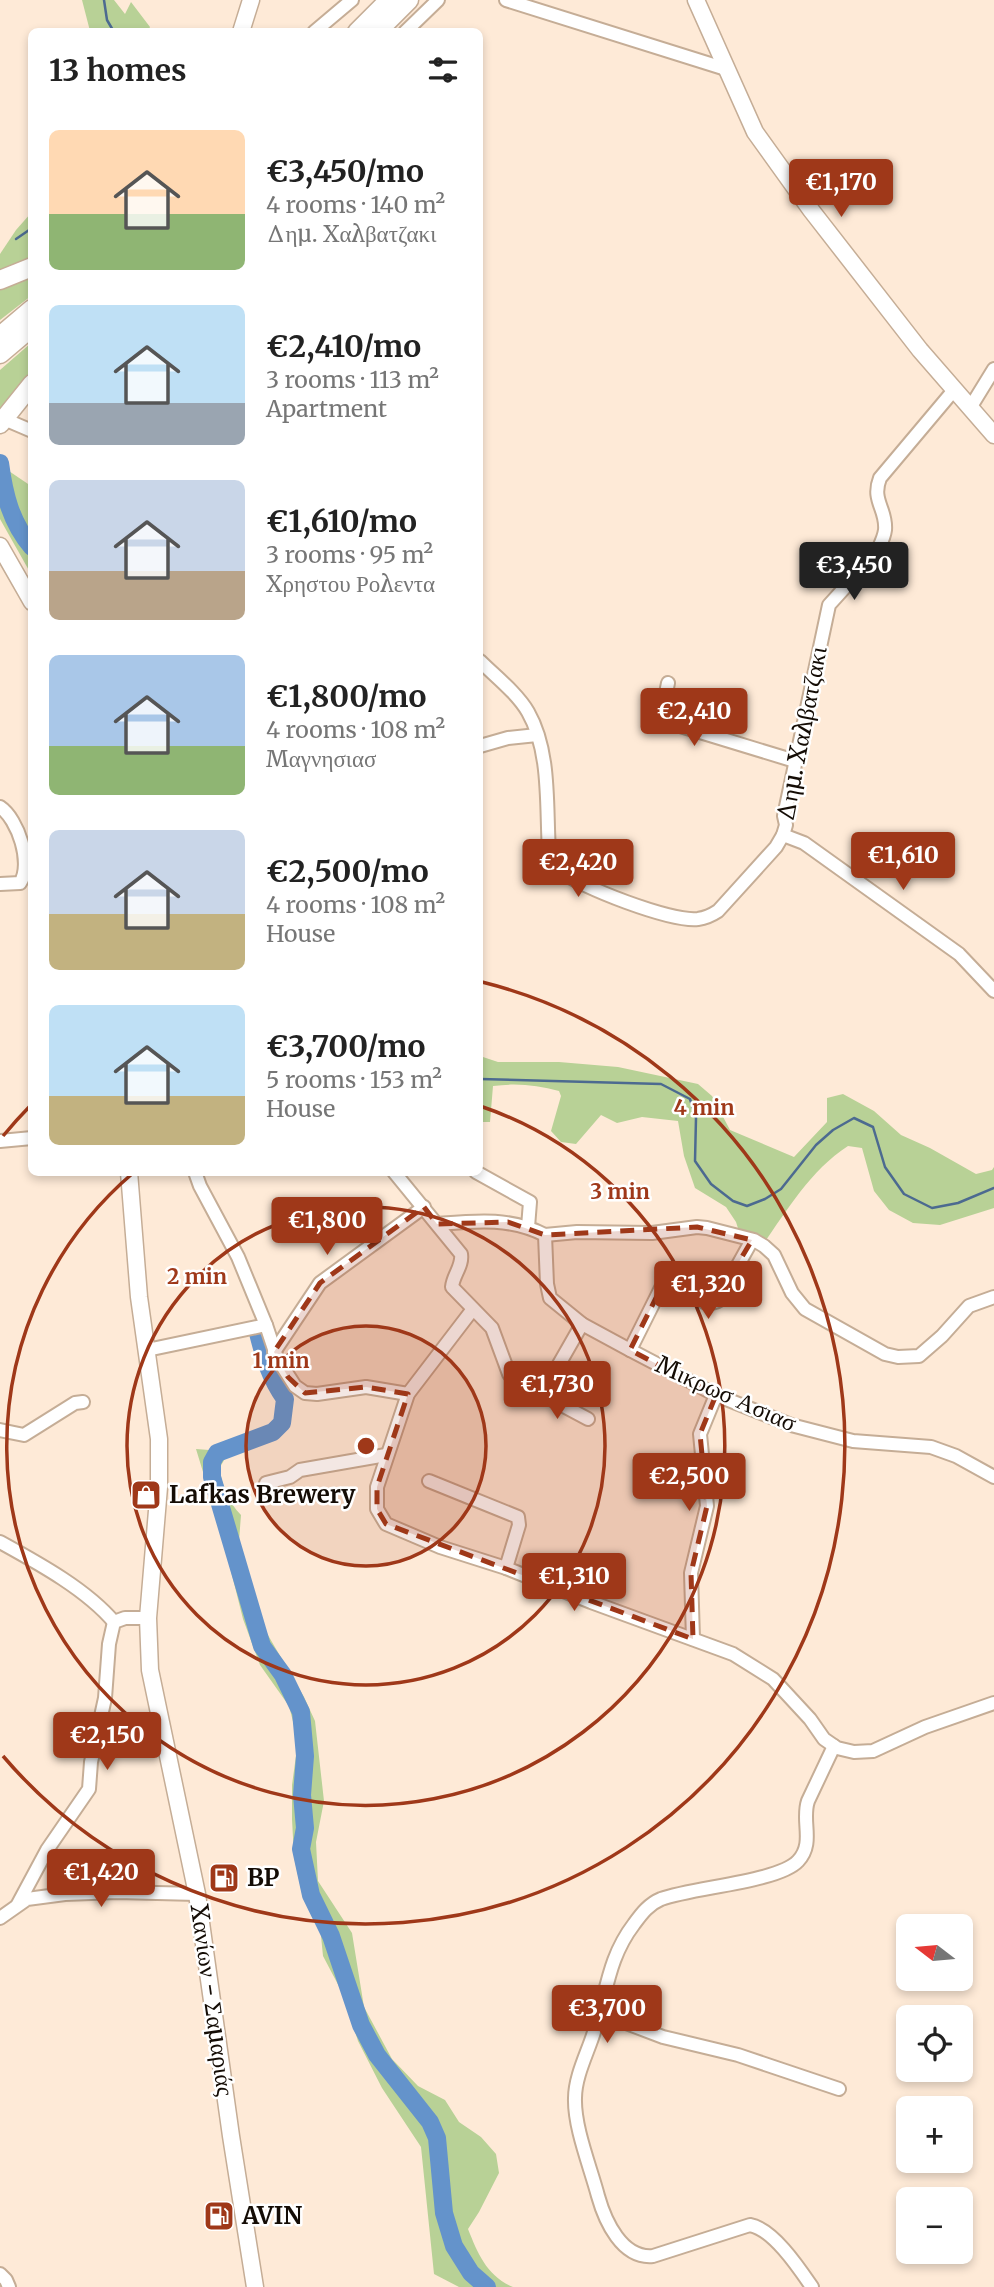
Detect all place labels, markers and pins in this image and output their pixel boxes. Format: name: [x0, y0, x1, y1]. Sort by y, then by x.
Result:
pin: €1,170: [784, 160, 898, 219]
pin: €3,450: [797, 542, 911, 602]
pin: €2,410: [637, 688, 751, 748]
pin: €1,610: [846, 832, 960, 892]
pin: €2,420: [521, 839, 635, 899]
pin: €1,800: [270, 1198, 384, 1257]
pin: €1,320: [651, 1262, 765, 1321]
pin: €1,730: [500, 1362, 614, 1421]
centre of rings: [354, 1434, 378, 1458]
pin: €2,500: [632, 1454, 746, 1513]
shop icon: Lafkas Brewery: [129, 1478, 163, 1512]
place label: Lafkas Brewery: [169, 1479, 356, 1510]
pin: €1,310: [517, 1554, 631, 1613]
pin: €2,150: [50, 1712, 164, 1772]
pin: €1,420: [44, 1850, 158, 1909]
fuel station icon: BP: [207, 1861, 241, 1895]
place label: BP: [247, 1862, 279, 1893]
pin: €3,700: [550, 1986, 664, 2045]
fuel station icon: AVIN: [202, 2199, 236, 2233]
place label: AVIN: [241, 2200, 302, 2231]

